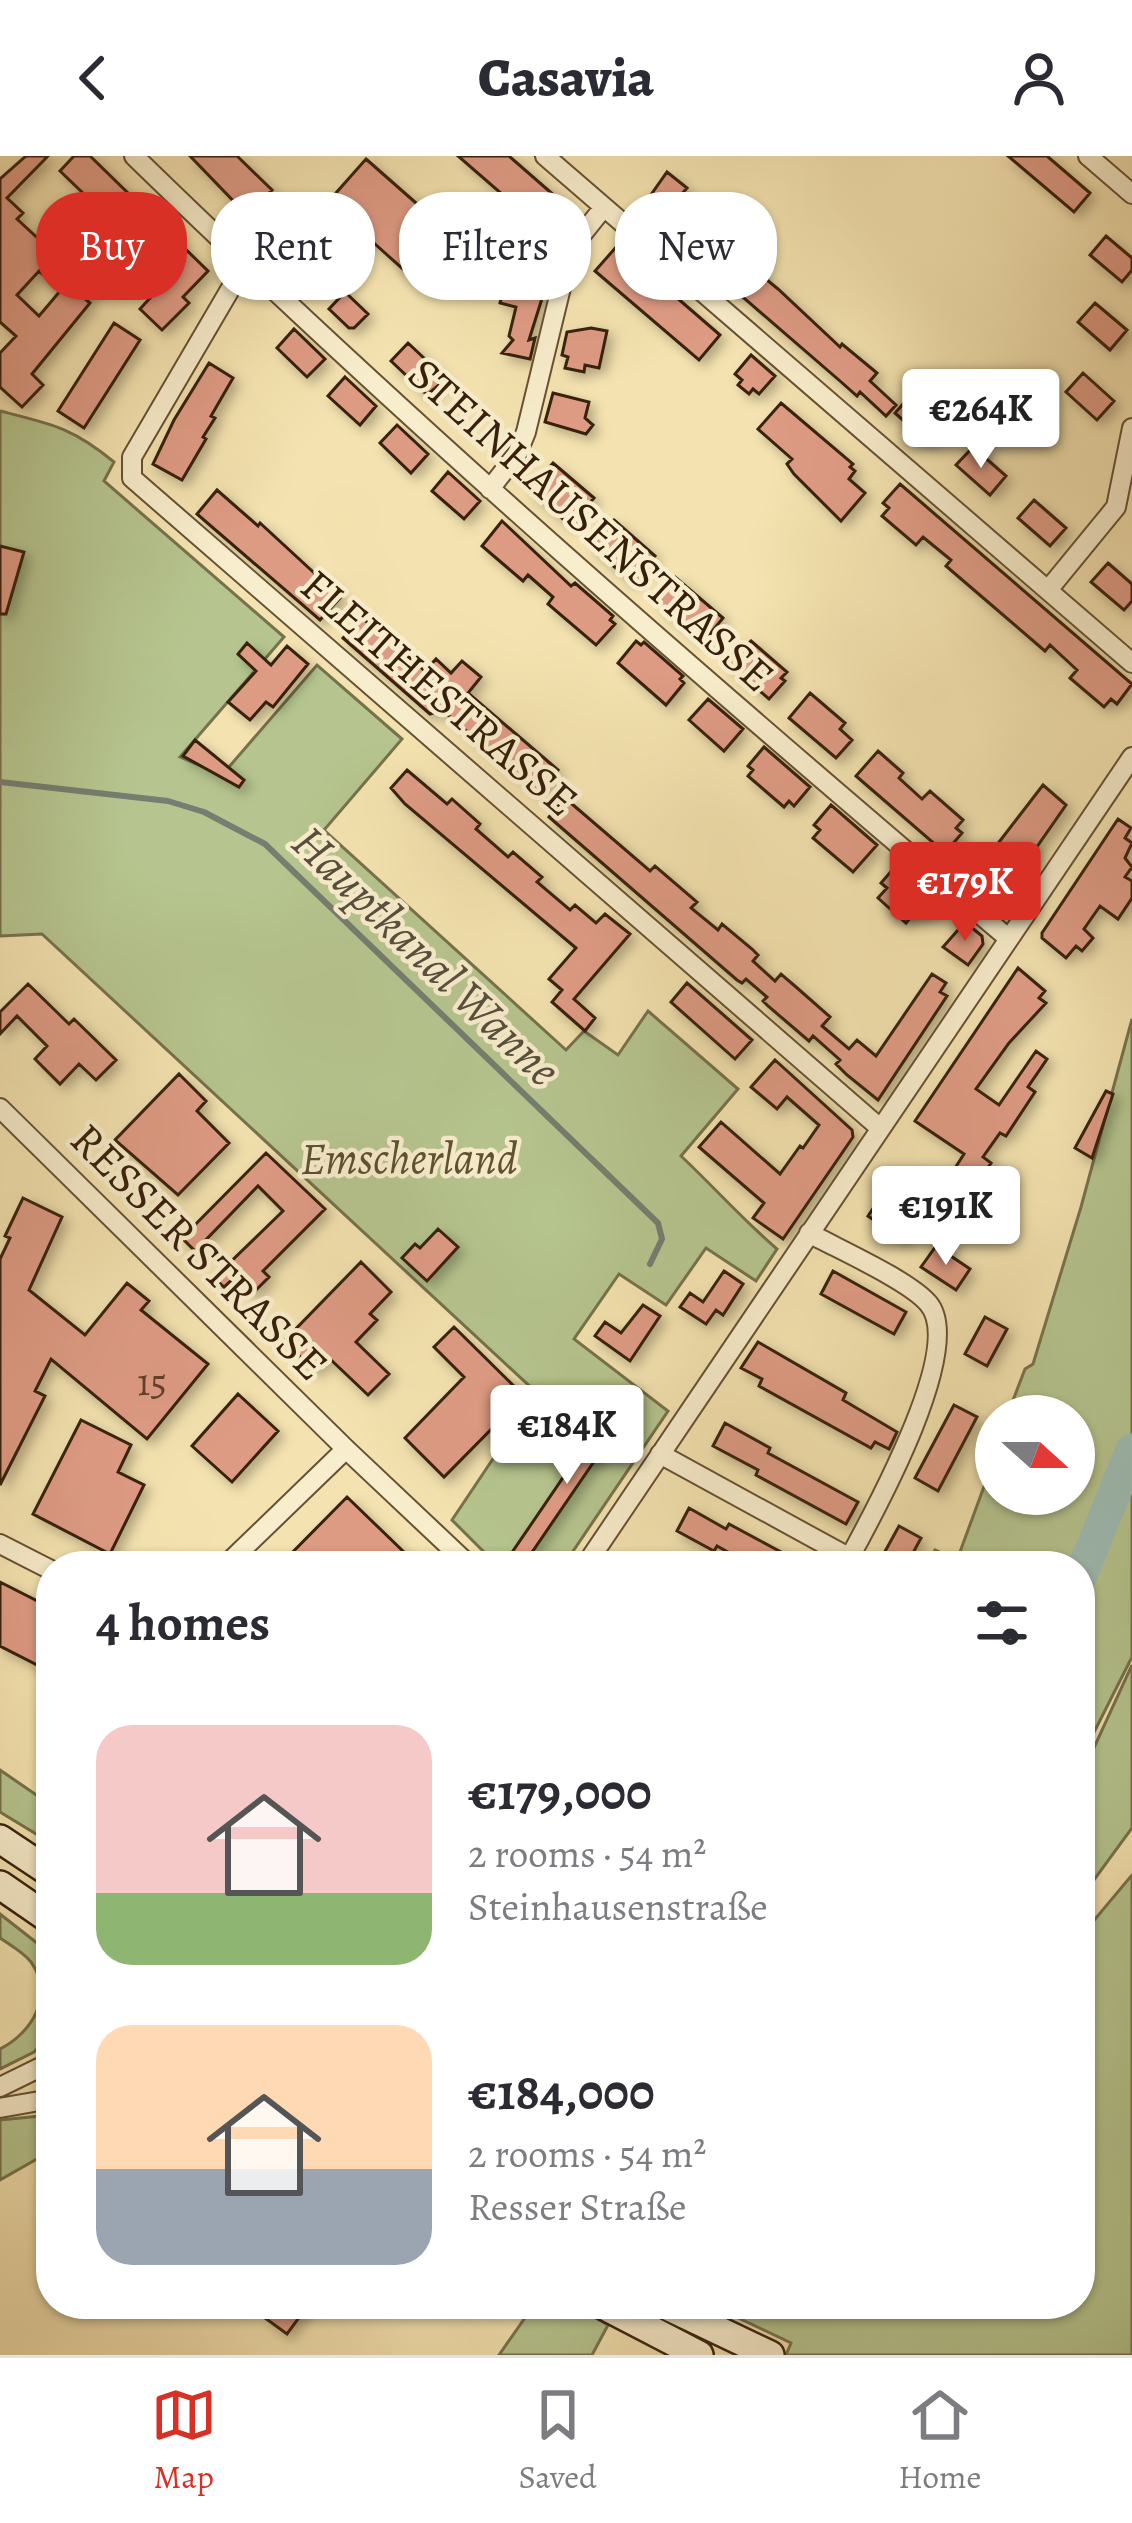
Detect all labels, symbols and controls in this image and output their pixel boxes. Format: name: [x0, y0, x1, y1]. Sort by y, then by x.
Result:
text: Casavia: [478, 41, 654, 115]
icon: back: [60, 45, 126, 111]
icon: person: [1006, 45, 1072, 111]
chip: Buy: [36, 192, 187, 300]
chip: Rent: [211, 192, 375, 300]
chip: Filters: [399, 192, 591, 300]
chip: New: [615, 192, 777, 300]
street label: STEINHAUSENSTRASSE: [395, 343, 788, 706]
pin: €264K: [897, 369, 1065, 471]
text: €264K: [929, 381, 1033, 434]
street label: FLEITHESTRASSE: [288, 555, 591, 830]
water label: Hauptkanal Wanne: [277, 810, 575, 1101]
pin: €179K: [881, 842, 1049, 944]
text: €179K: [917, 854, 1013, 907]
street label: RESSER STRASSE: [57, 1109, 342, 1394]
park label: Emscherland: [301, 1127, 518, 1189]
pin: €191K: [862, 1166, 1030, 1268]
text: €191K: [899, 1178, 993, 1231]
house number: 15: [137, 1355, 167, 1408]
pin: €184K: [483, 1385, 651, 1487]
north arrow: [975, 1395, 1095, 1515]
map controls: [975, 1395, 1095, 1515]
text: €184K: [517, 1397, 617, 1450]
text: 4 homes: [96, 1588, 270, 1658]
icon: filters: [969, 1590, 1035, 1656]
text: €179,000: [468, 1757, 652, 1827]
icon: home: [192, 1773, 336, 1917]
text: 2 rooms · 54 m²: [468, 1827, 706, 1880]
text: Steinhausenstraße: [468, 1880, 768, 1933]
text: €184,000: [468, 2057, 655, 2127]
icon: home: [192, 2073, 336, 2217]
text: 2 rooms · 54 m²: [468, 2127, 706, 2180]
text: Resser Straße: [468, 2180, 686, 2233]
tab: Map: [151, 2382, 217, 2499]
tab: Saved: [518, 2382, 597, 2499]
tab: Home: [898, 2382, 981, 2499]

